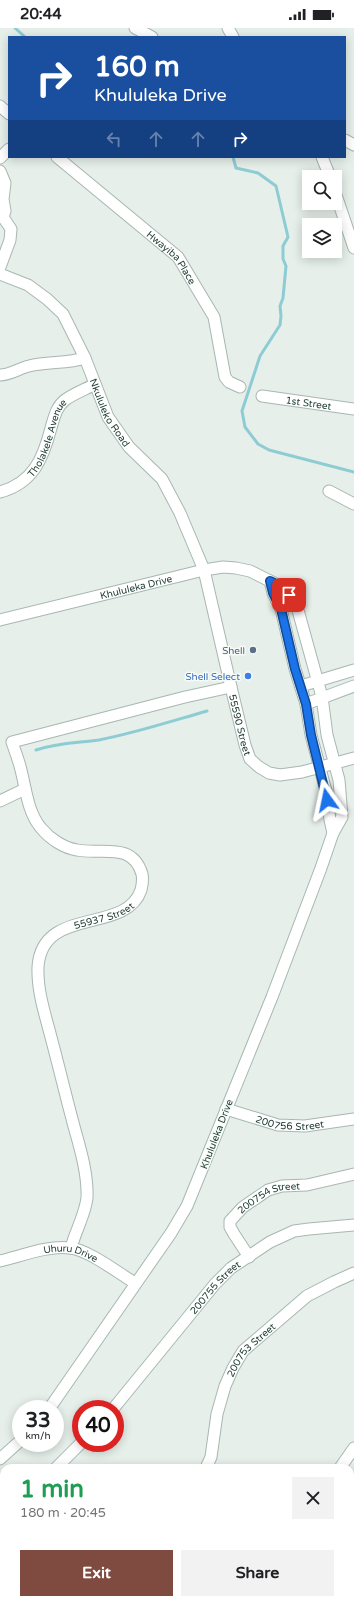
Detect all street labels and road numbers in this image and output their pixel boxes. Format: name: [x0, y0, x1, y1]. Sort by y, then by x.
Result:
street label: Hwayiba Place: [144, 229, 198, 287]
street label: Nkululeko Road: [87, 377, 132, 449]
street label: 1st Street: [285, 394, 332, 413]
street label: Tholakele Avenue: [25, 397, 70, 480]
street label: Khululeka Drive: [99, 573, 174, 602]
street label: 55590 Street: [226, 693, 253, 757]
street label: 55937 Street: [72, 900, 137, 932]
street label: Khululeka Drive: [198, 1097, 236, 1171]
street label: 200756 Street: [254, 1113, 325, 1133]
street label: 200754 Street: [235, 1180, 300, 1216]
street label: Uhuru Drive: [42, 1242, 100, 1265]
street label: 200755 Street: [188, 1258, 243, 1317]
street label: 200753 Street: [225, 1321, 278, 1379]

